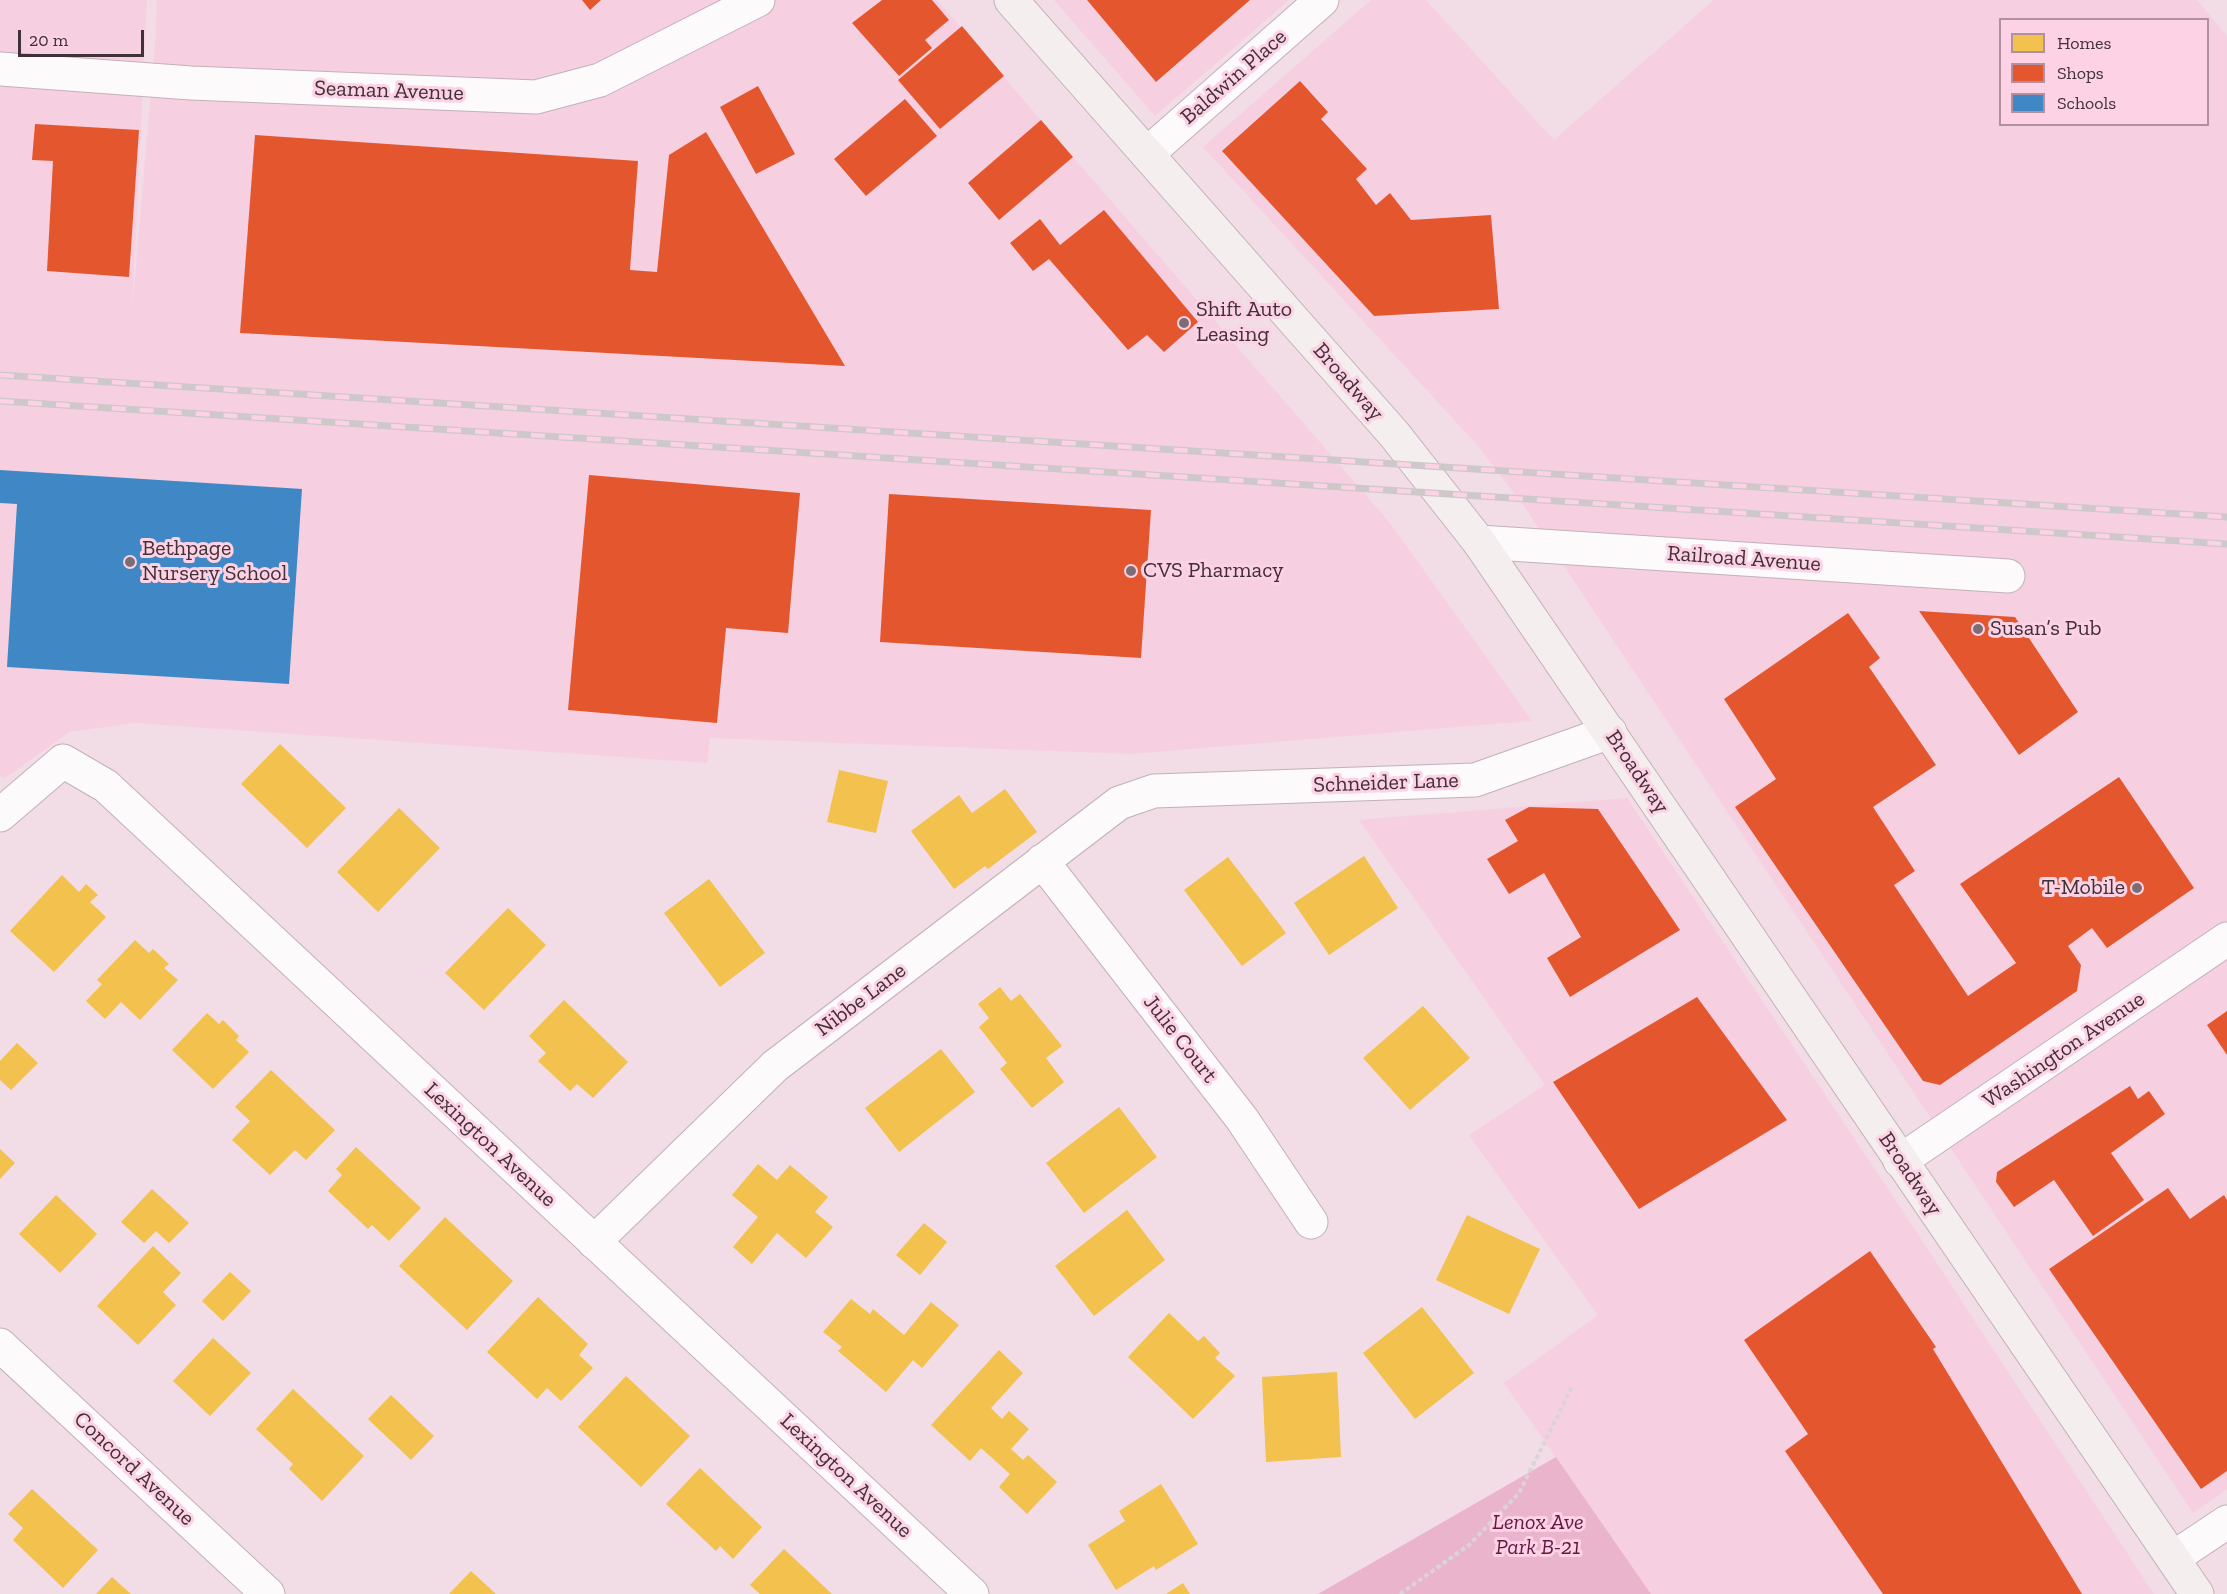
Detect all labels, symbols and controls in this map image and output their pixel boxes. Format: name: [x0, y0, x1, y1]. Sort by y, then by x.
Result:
scale bar: [21, 18, 147, 56]
legend: [1999, 18, 2209, 126]
street label: Baldwin Place: [1176, 24, 1292, 130]
text: 20 m: [29, 29, 68, 51]
text: Homes: [2057, 32, 2111, 54]
text: Shops: [2057, 62, 2104, 84]
street label: Seaman Avenue: [314, 75, 464, 107]
text: Schools: [2057, 92, 2116, 114]
place label: Shift Auto Leasing: [1196, 297, 1292, 348]
marker: Shift Auto Leasing: [1177, 316, 1191, 330]
street label: Broadway: [1307, 338, 1389, 426]
place label: Bethpage Nursery School: [142, 536, 287, 588]
street label: Railroad Avenue: [1666, 540, 1822, 578]
marker: Bethpage Nursery School: [123, 555, 137, 569]
place label: CVS Pharmacy: [1143, 558, 1284, 584]
marker: CVS Pharmacy: [1124, 564, 1138, 578]
place label: Susan’s Pub: [1990, 616, 2102, 642]
marker: Susan’s Pub: [1971, 622, 1985, 636]
street label: Broadway: [1600, 725, 1674, 819]
street label: Schneider Lane: [1313, 767, 1459, 799]
place label: T-Mobile: [2042, 875, 2125, 901]
marker: T-Mobile: [2130, 881, 2144, 895]
street label: Nibbe Lane: [811, 957, 911, 1043]
street label: Washington Avenue: [1978, 986, 2150, 1114]
street label: Julie Court: [1137, 990, 1223, 1088]
street label: Lexington Avenue: [418, 1077, 562, 1213]
street label: Broadway: [1873, 1127, 1947, 1221]
street label: Concord Avenue: [68, 1406, 200, 1532]
street label: Lexington Avenue: [774, 1408, 918, 1544]
park label: Lenox Ave Park B-21: [1492, 1510, 1584, 1562]

